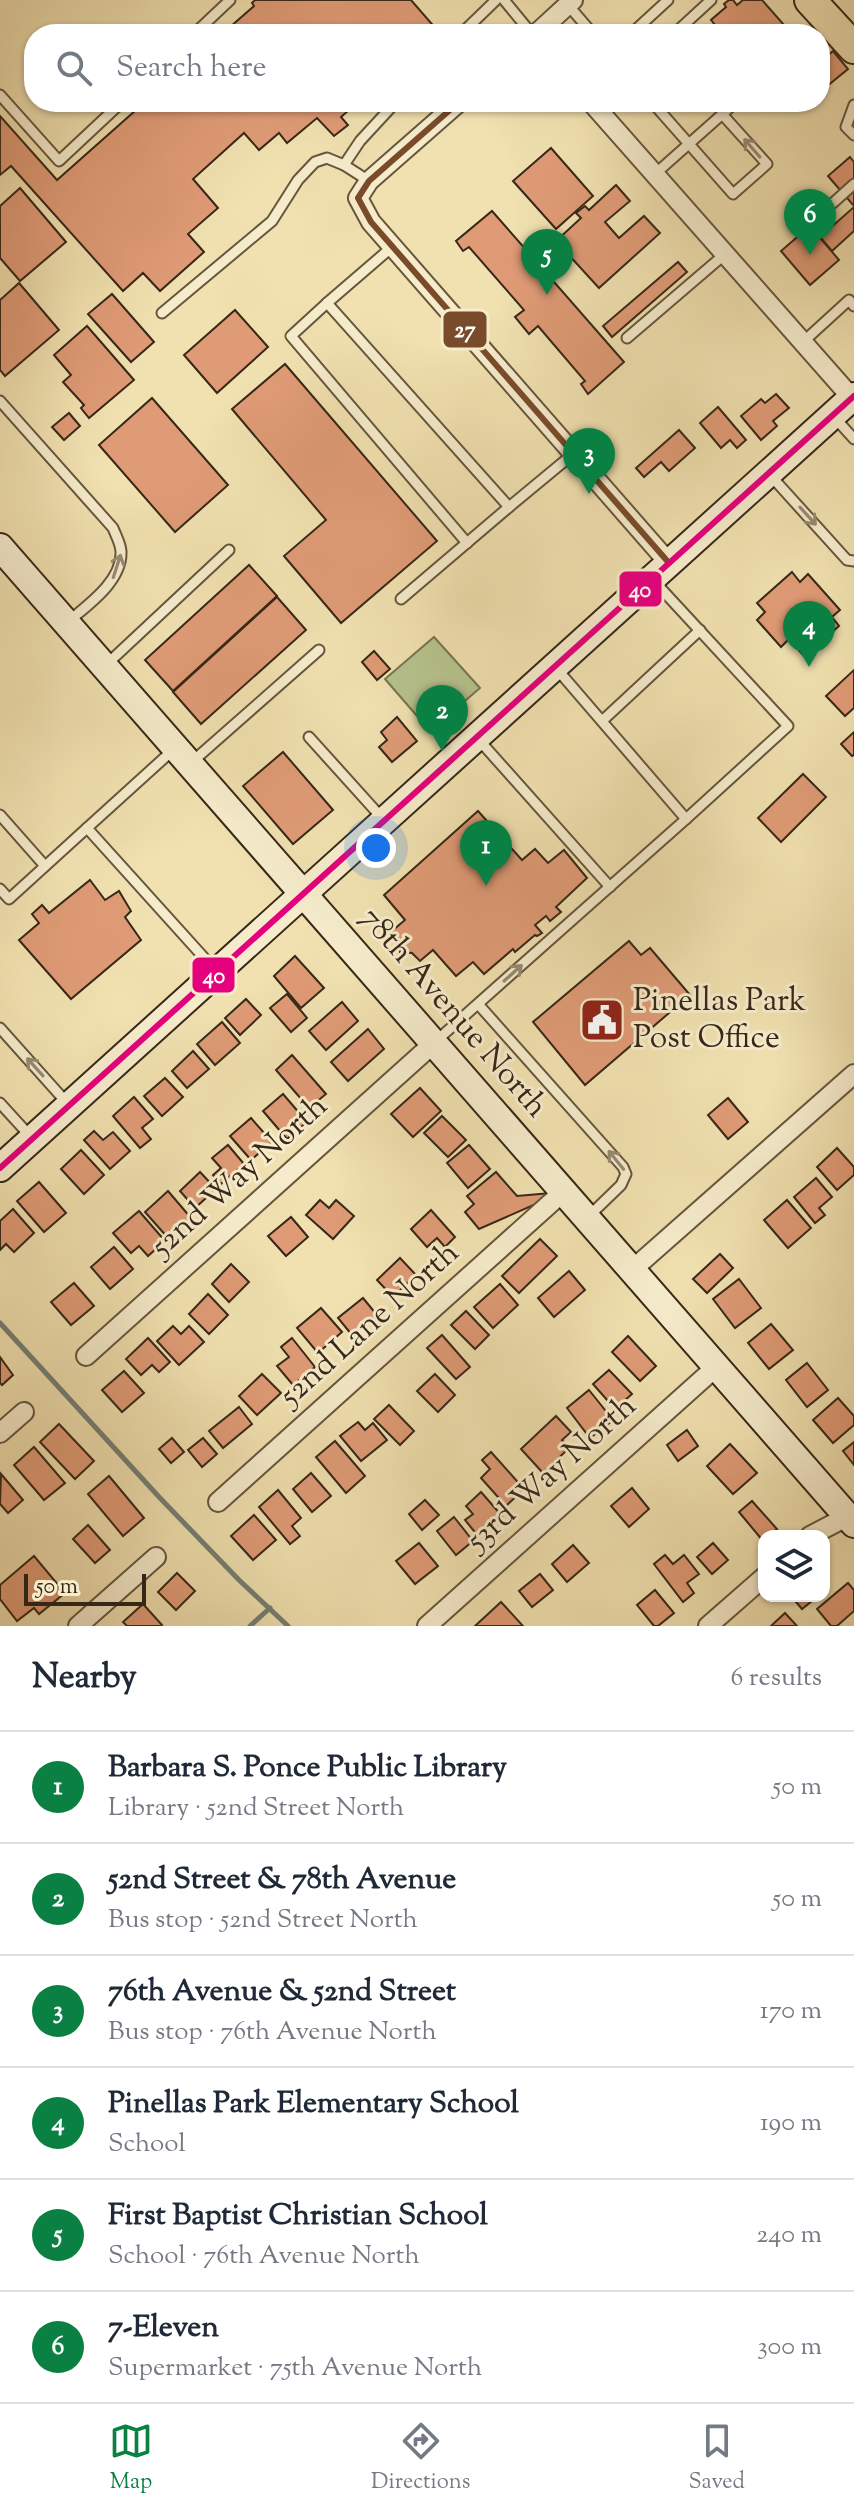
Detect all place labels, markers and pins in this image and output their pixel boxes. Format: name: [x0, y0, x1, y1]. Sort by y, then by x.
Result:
pin: 6: [784, 189, 836, 255]
pin: 5: [521, 229, 573, 295]
pin: 3: [563, 428, 615, 494]
pin: 4: [783, 601, 835, 667]
pin: 2: [416, 685, 468, 751]
pin: 1: [460, 820, 512, 886]
place label: Pinellas Park Post Office: [633, 979, 806, 1062]
public building icon: Pinellas Park Post Office: [578, 996, 626, 1044]

